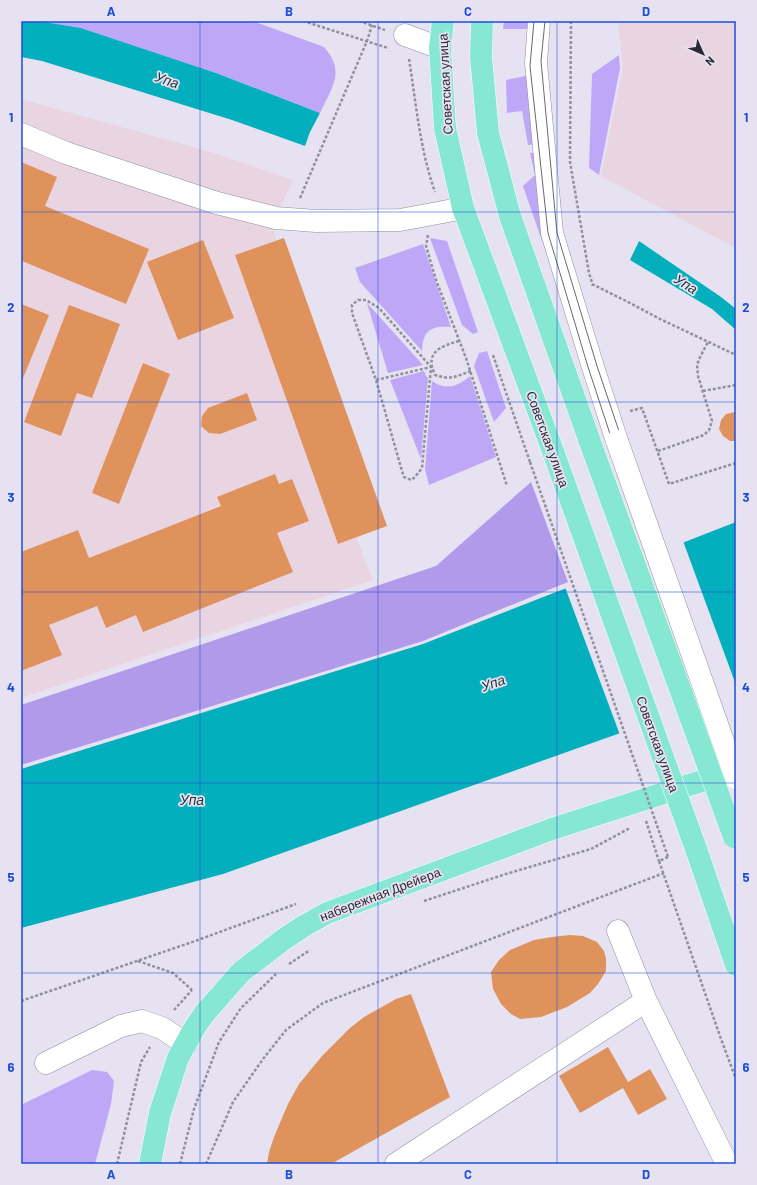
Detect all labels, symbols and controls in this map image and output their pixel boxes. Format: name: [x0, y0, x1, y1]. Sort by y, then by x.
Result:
text: A: [107, 3, 116, 19]
text: B: [285, 3, 293, 19]
text: C: [464, 3, 472, 19]
text: D: [642, 3, 650, 19]
street label: Советская улица: [434, 32, 456, 135]
north arrow: [683, 34, 723, 74]
text: N: [703, 54, 718, 69]
water label: Упа: [152, 67, 182, 92]
text: 1: [9, 109, 13, 125]
text: 1: [744, 109, 748, 125]
water label: Упа: [671, 269, 701, 297]
text: 2: [7, 299, 15, 315]
text: 2: [742, 299, 750, 315]
street label: Советская улица: [523, 389, 573, 490]
text: 3: [7, 489, 15, 505]
text: 3: [742, 489, 750, 505]
water label: Упа: [478, 670, 507, 695]
text: 4: [7, 679, 15, 695]
text: 4: [742, 679, 750, 695]
street label: Советская улица: [633, 694, 683, 795]
water label: Упа: [179, 791, 204, 808]
street label: набережная Дрейера: [317, 863, 443, 924]
text: 5: [7, 869, 15, 885]
text: 5: [742, 869, 750, 885]
text: 6: [8, 1059, 15, 1075]
text: 6: [743, 1059, 750, 1075]
text: A: [107, 1166, 116, 1182]
text: B: [285, 1166, 293, 1182]
text: C: [464, 1166, 472, 1182]
text: D: [642, 1166, 650, 1182]

